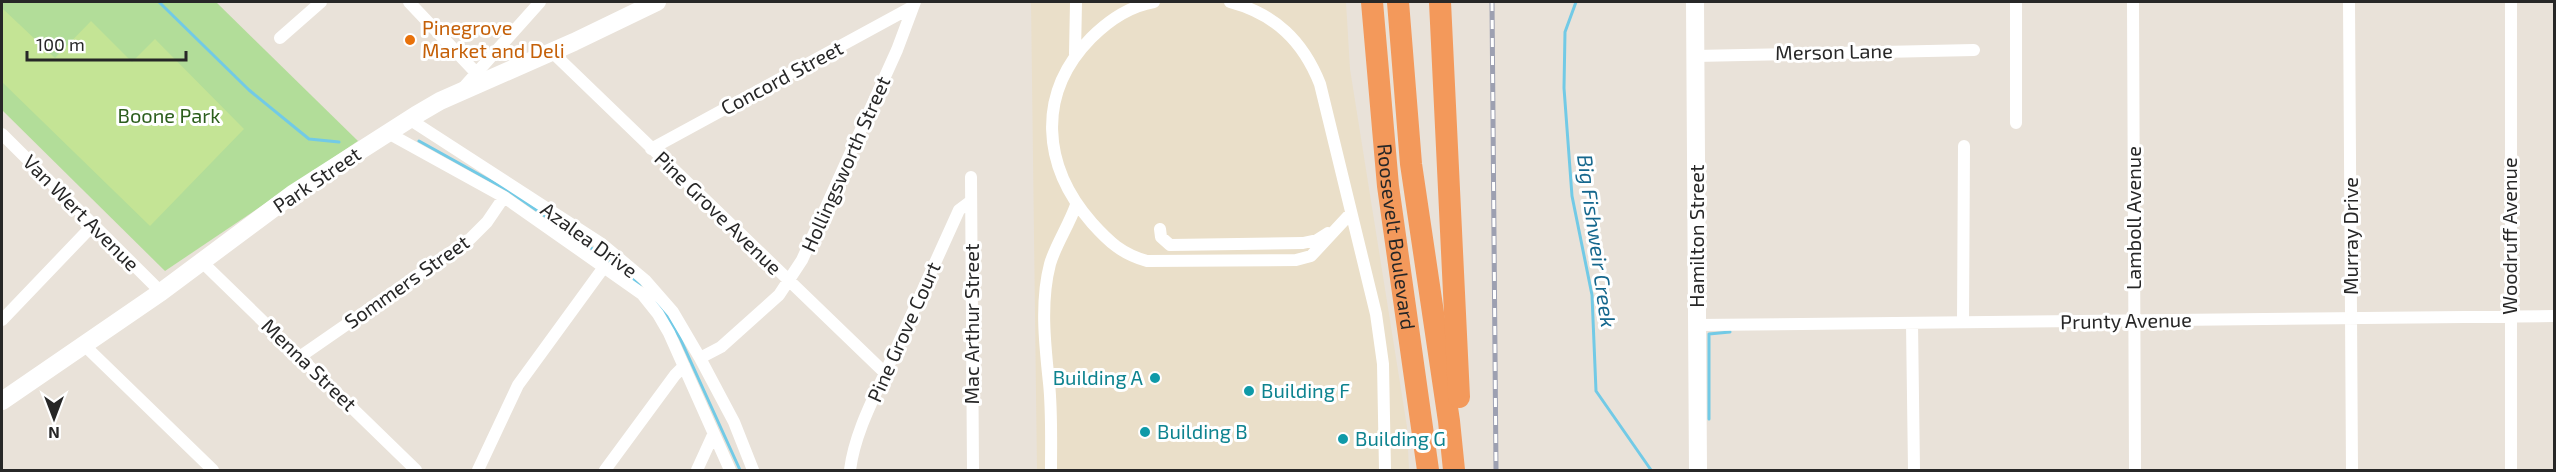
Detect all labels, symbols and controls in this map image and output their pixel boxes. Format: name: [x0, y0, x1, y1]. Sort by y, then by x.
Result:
place label: Pinegrove Market and Deli: [422, 15, 565, 62]
scale bar: [27, 24, 186, 62]
text: 100 m: [36, 33, 85, 55]
marker: Pinegrove Market and Deli: [403, 33, 417, 47]
street label: Concord Street: [716, 35, 847, 119]
street label: Merson Lane: [1775, 38, 1893, 64]
street label: Hollingsworth Street: [796, 72, 895, 255]
park label: Boone Park: [118, 103, 220, 127]
street label: Park Street: [268, 141, 365, 217]
street label: Roosevelt Boulevard: [1373, 143, 1421, 331]
street label: Pine Grove Avenue: [650, 146, 787, 279]
street label: Lamboll Avenue: [2121, 146, 2145, 290]
street label: Van Wert Avenue: [19, 149, 145, 275]
water label: Big Fishweir Creek: [1573, 153, 1622, 329]
street label: Woodruff Avenue: [2497, 157, 2521, 315]
street label: Hamilton Street: [1684, 164, 1708, 308]
street label: Murray Drive: [2338, 177, 2362, 295]
street label: Azalea Drive: [537, 196, 642, 282]
street label: Sommers Street: [340, 229, 474, 333]
street label: Mac Arthur Street: [959, 243, 983, 405]
street label: Pine Grove Court: [861, 258, 945, 405]
street label: Prunty Avenue: [2060, 307, 2192, 333]
street label: Menna Street: [257, 313, 362, 416]
place label: Building A: [1053, 365, 1144, 389]
marker: Building A: [1148, 371, 1162, 385]
place label: Building F: [1261, 378, 1350, 402]
marker: Building F: [1242, 384, 1256, 398]
north arrow: [24, 388, 84, 448]
place label: Building B: [1157, 419, 1248, 443]
text: N: [48, 424, 60, 443]
marker: Building B: [1138, 425, 1152, 439]
place label: Building G: [1355, 426, 1446, 450]
marker: Building G: [1336, 432, 1350, 446]

